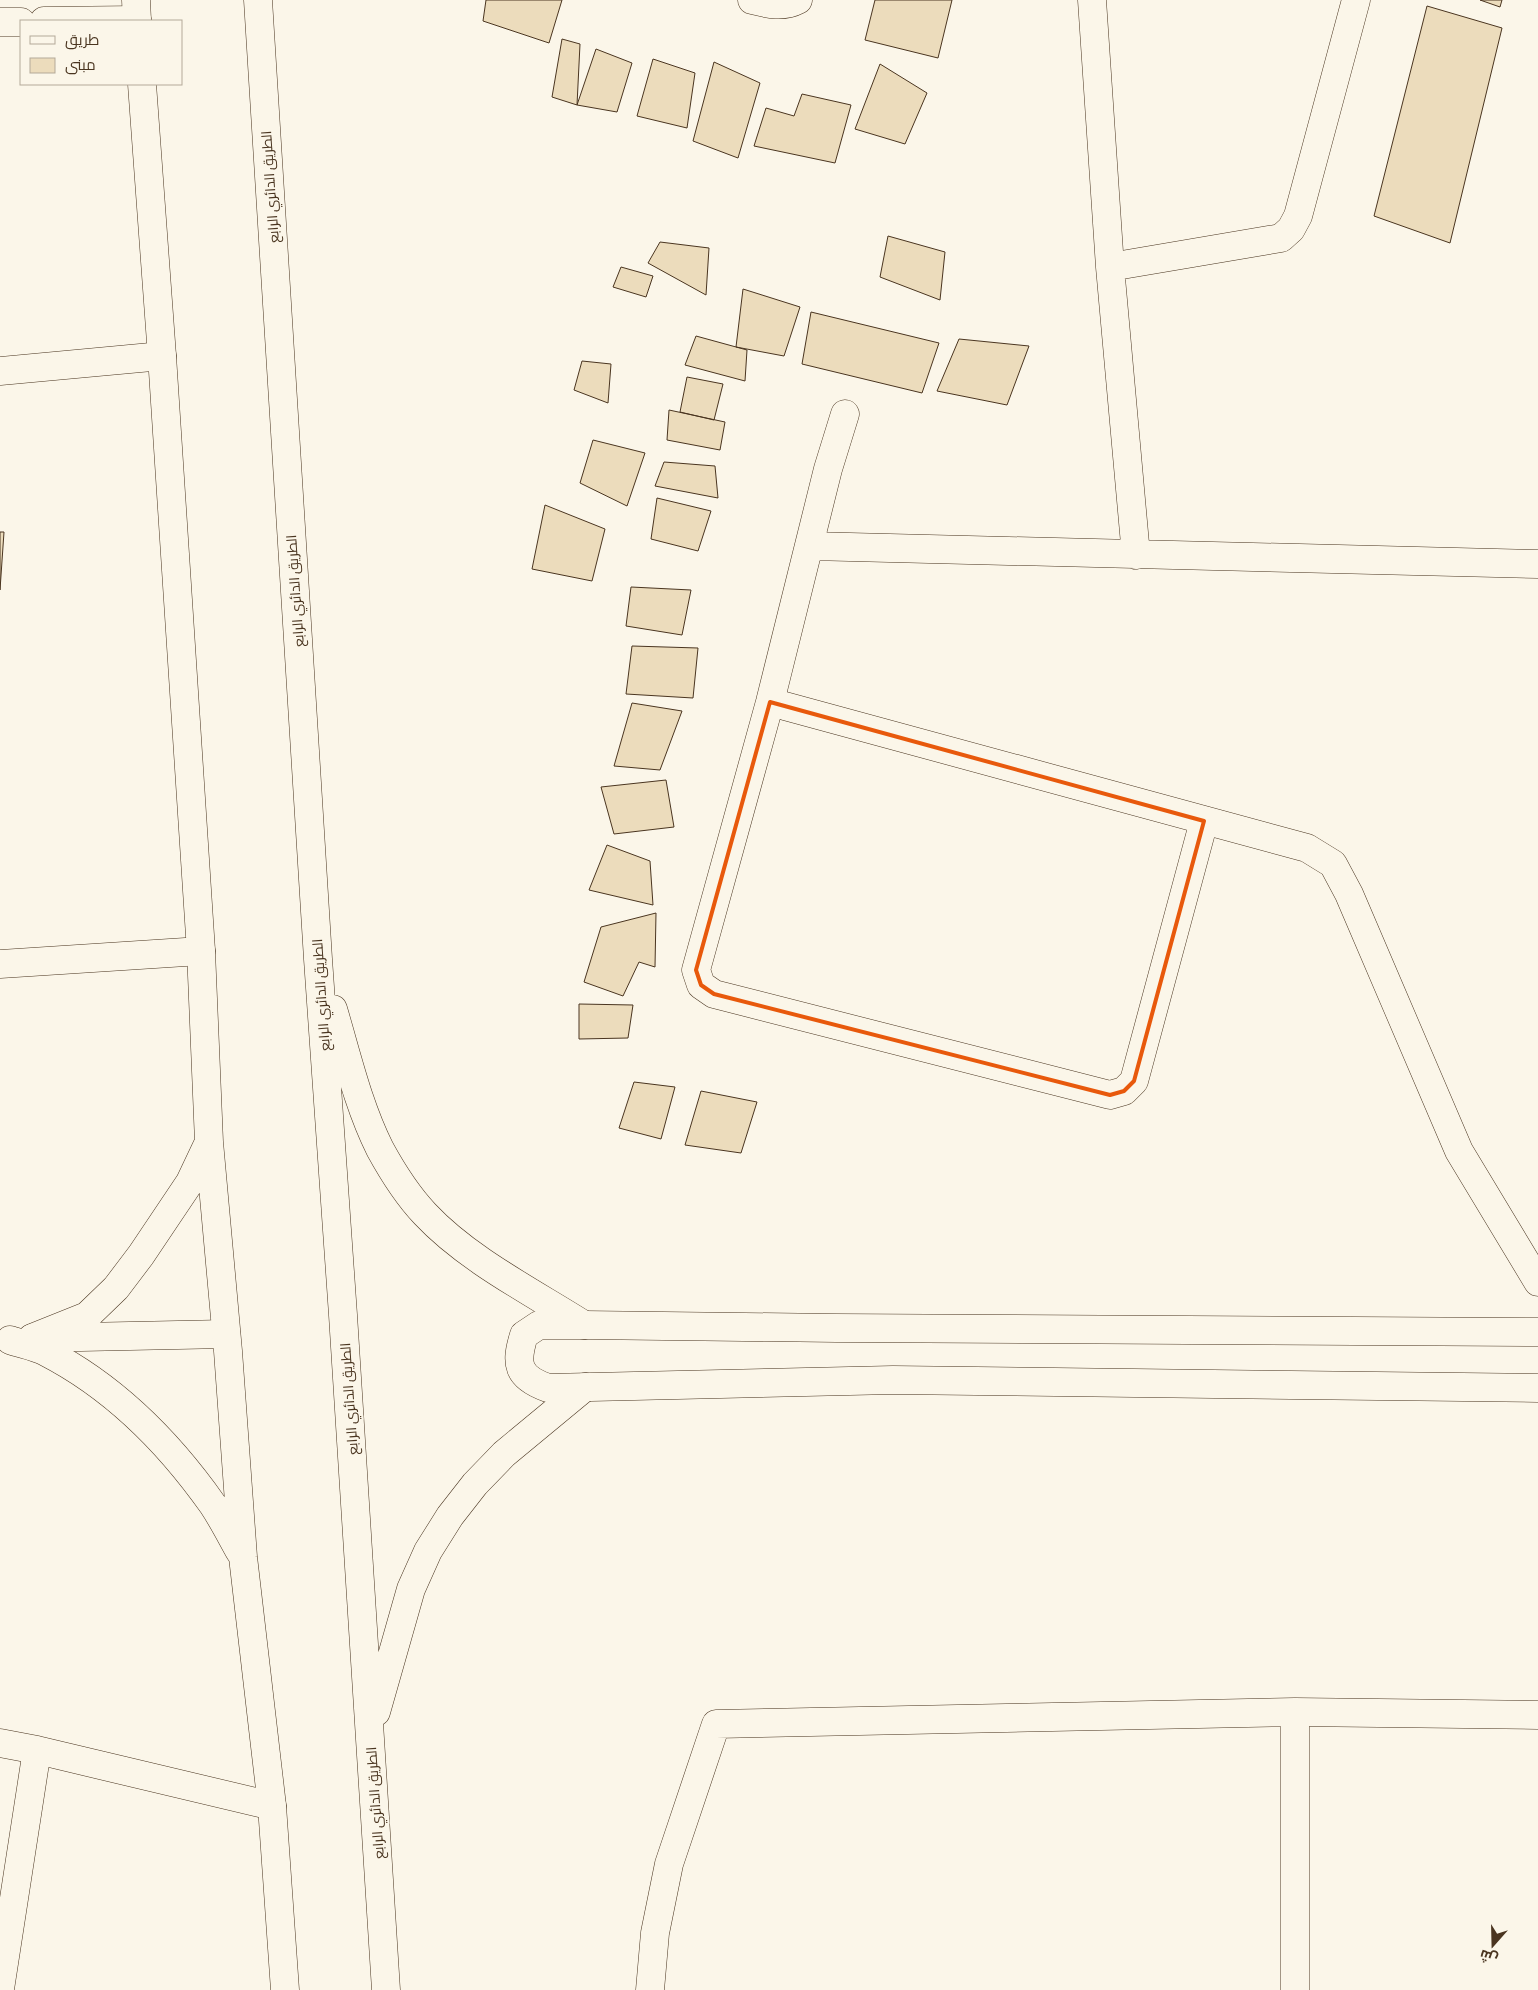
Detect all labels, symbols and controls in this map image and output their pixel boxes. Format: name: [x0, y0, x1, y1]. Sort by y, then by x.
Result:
legend: [20, 20, 182, 85]
text: طريق: [65, 30, 99, 50]
text: مبنى: [65, 55, 96, 75]
street label: الطريق الدائري الرابع: [257, 130, 286, 244]
street label: الطريق الدائري الرابع: [282, 534, 311, 648]
street label: الطريق الدائري الرابع: [308, 938, 337, 1052]
street label: الطريق الدائري الرابع: [336, 1342, 365, 1456]
street label: الطريق الدائري الرابع: [362, 1746, 391, 1860]
north arrow: [1468, 1920, 1518, 1970]
text: ش: [1477, 1946, 1500, 1969]

